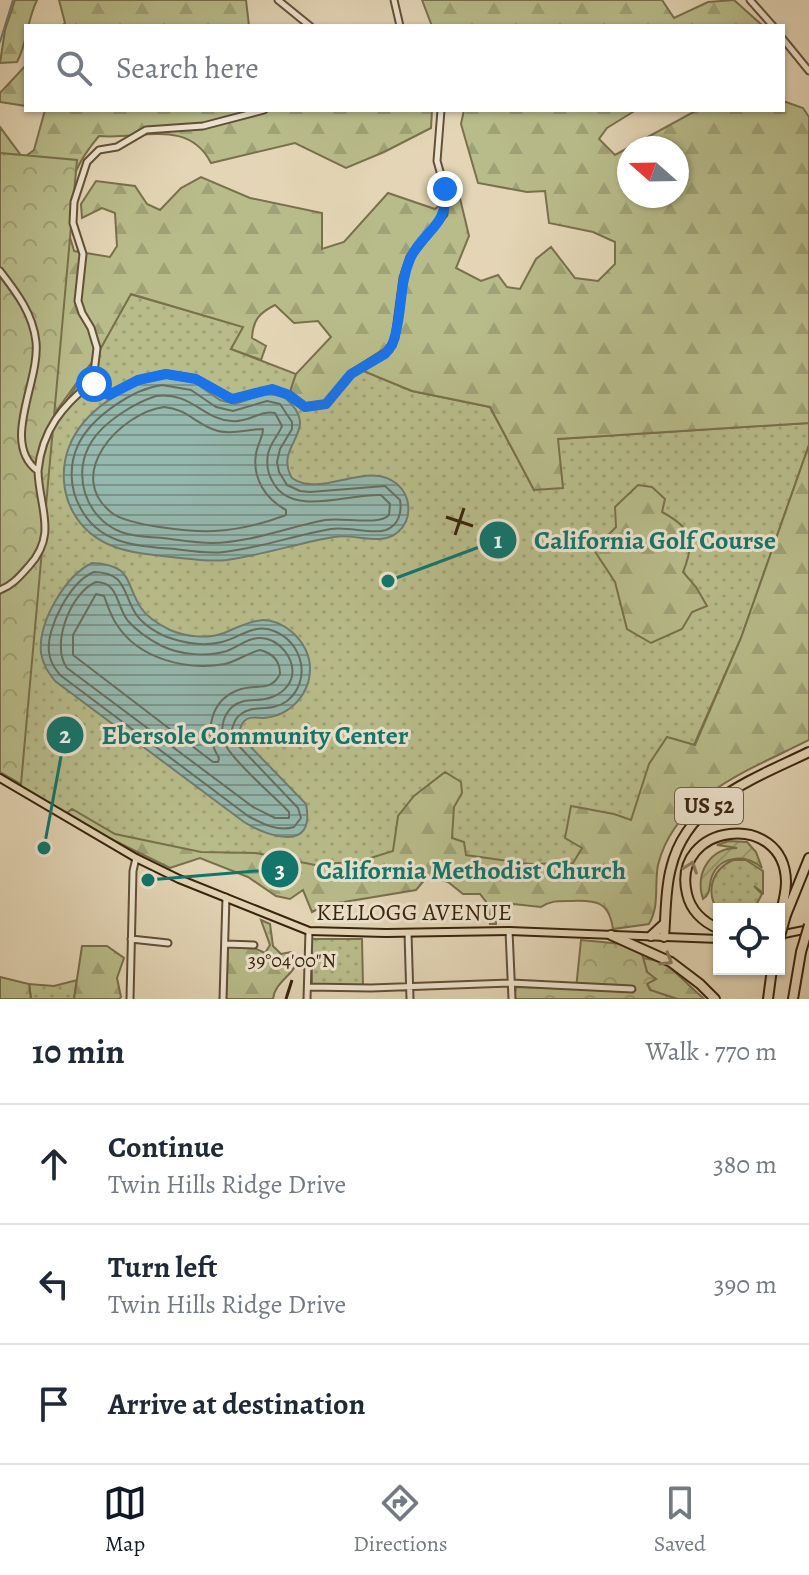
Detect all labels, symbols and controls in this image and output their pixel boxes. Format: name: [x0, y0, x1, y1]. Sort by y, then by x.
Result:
search box: [24, 24, 785, 112]
icon: search: [52, 46, 96, 90]
text: Search here: [116, 48, 259, 88]
north arrow: [617, 136, 689, 208]
route end: [427, 171, 463, 207]
route start: [76, 366, 112, 402]
callout: California Golf Course: [478, 515, 792, 565]
text: California Golf Course: [534, 523, 776, 558]
text: 1: [494, 524, 503, 556]
callout: Ebersole Community Center: [45, 710, 424, 760]
text: Ebersole Community Center: [102, 718, 409, 753]
text: 2: [59, 719, 71, 751]
road number: US 52: [675, 788, 743, 824]
callout: California Methodist Church: [260, 844, 642, 894]
text: California Methodist Church: [316, 853, 626, 888]
text: 3: [275, 854, 285, 886]
one-way arrow: [681, 861, 697, 875]
street label: KELLOGG AVENUE: [316, 896, 512, 928]
map controls: [713, 903, 785, 975]
button: locate: [713, 903, 785, 975]
text: 39°04'00"N: [248, 947, 336, 974]
one-way arrow: [658, 950, 673, 966]
text: 10 min: [32, 1028, 125, 1075]
text: Walk · 770 m: [646, 1034, 777, 1069]
text: Continue: [108, 1127, 224, 1167]
icon: ahead: [32, 1142, 76, 1186]
text: 380 m: [713, 1147, 777, 1182]
text: Twin Hills Ridge Drive: [108, 1167, 346, 1202]
text: Turn left: [108, 1247, 217, 1287]
icon: left: [32, 1262, 76, 1306]
text: 390 m: [714, 1267, 777, 1302]
text: Twin Hills Ridge Drive: [108, 1287, 346, 1322]
icon: arrive: [32, 1382, 76, 1426]
text: Arrive at destination: [108, 1384, 365, 1424]
tab: Map: [103, 1481, 147, 1559]
tab: Directions: [353, 1481, 448, 1559]
tab: Saved: [654, 1481, 706, 1559]

